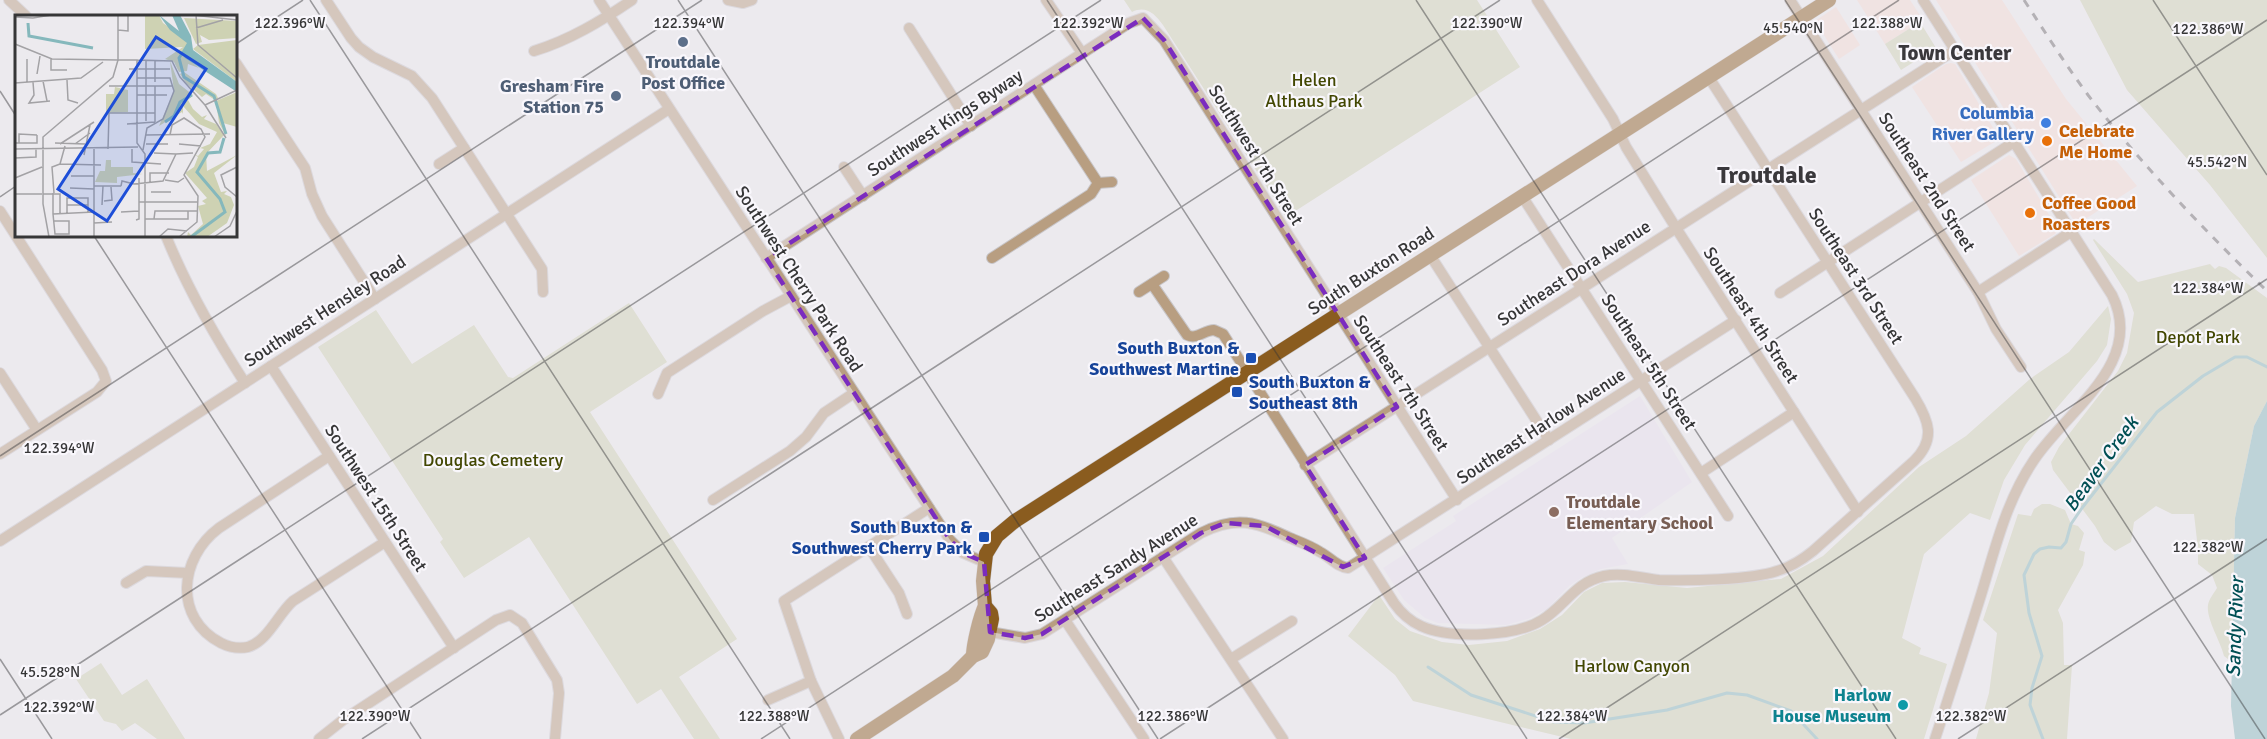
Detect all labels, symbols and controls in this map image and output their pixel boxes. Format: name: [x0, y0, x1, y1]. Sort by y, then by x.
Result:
text: 122.396°W: [255, 14, 326, 32]
text: 122.394°W: [654, 14, 725, 32]
text: 122.392°W: [1053, 14, 1124, 32]
text: 122.390°W: [1452, 14, 1523, 32]
text: 122.388°W: [1852, 14, 1923, 32]
inset map: [15, 15, 237, 237]
text: 45.540°N: [1763, 19, 1823, 37]
text: 122.386°W: [2173, 20, 2244, 38]
marker: Troutdale Post Office: [676, 35, 690, 49]
district label: Town Center: [1899, 40, 2012, 66]
place label: Troutdale Post Office: [641, 51, 725, 94]
street label: Southwest Kings Byway: [863, 64, 1027, 181]
park label: Helen Althaus Park: [1265, 69, 1363, 112]
place label: Gresham Fire Station 75: [500, 75, 604, 118]
street label: Southwest 7th Street: [1204, 81, 1308, 229]
marker: Gresham Fire Station 75: [609, 89, 623, 103]
place label: Columbia River Gallery: [1932, 102, 2034, 145]
street label: Southeast 2nd Street: [1874, 108, 1980, 256]
marker: Columbia River Gallery: [2039, 116, 2053, 130]
place label: Celebrate Me Home: [2059, 120, 2135, 163]
marker: Celebrate Me Home: [2040, 134, 2054, 148]
text: 45.542°N: [2187, 153, 2247, 171]
district label: Troutdale: [1717, 160, 1817, 190]
street label: Southwest Cherry Park Road: [730, 182, 868, 376]
place label: Coffee Good Roasters: [2042, 192, 2137, 235]
street label: Southeast 3rd Street: [1804, 204, 1908, 348]
marker: Coffee Good Roasters: [2023, 206, 2037, 220]
street label: Southeast Dora Avenue: [1493, 215, 1655, 331]
street label: South Buxton Road: [1304, 222, 1438, 320]
street label: Southeast 4th Street: [1699, 243, 1803, 387]
street label: Southwest Hensley Road: [240, 250, 410, 372]
text: 122.384°W: [2173, 279, 2244, 297]
street label: Southeast 5th Street: [1597, 290, 1701, 434]
street label: Southeast 7th Street: [1349, 311, 1453, 455]
park label: Depot Park: [2156, 326, 2240, 348]
place label: South Buxton & Southwest Martine: [1089, 337, 1239, 380]
marker: South Buxton & Southwest Martine: [1244, 351, 1258, 365]
street label: Southeast Harlow Avenue: [1452, 363, 1630, 489]
place label: South Buxton & Southeast 8th: [1249, 371, 1371, 414]
marker: South Buxton & Southeast 8th: [1230, 385, 1244, 399]
water label: Beaver Creek: [2058, 410, 2145, 517]
street label: Southwest 15th Street: [320, 420, 432, 576]
text: 122.394°W: [24, 439, 95, 457]
park label: Douglas Cemetery: [423, 449, 564, 471]
place label: Troutdale Elementary School: [1566, 491, 1714, 534]
marker: Troutdale Elementary School: [1547, 505, 1561, 519]
street label: Southeast Sandy Avenue: [1030, 509, 1202, 627]
place label: South Buxton & Southwest Cherry Park: [792, 516, 973, 559]
marker: South Buxton & Southwest Cherry Park: [977, 530, 991, 544]
text: 122.382°W: [2173, 538, 2244, 556]
water label: Sandy River: [2221, 574, 2249, 677]
park label: Harlow Canyon: [1574, 655, 1690, 677]
text: 45.528°N: [20, 663, 80, 681]
place label: Harlow House Museum: [1772, 684, 1891, 727]
text: 122.392°W: [24, 698, 95, 716]
marker: Harlow House Museum: [1896, 698, 1910, 712]
text: 122.390°W: [340, 707, 411, 725]
text: 122.388°W: [739, 707, 810, 725]
text: 122.386°W: [1138, 707, 1209, 725]
text: 122.384°W: [1537, 707, 1608, 725]
text: 122.382°W: [1936, 707, 2007, 725]

